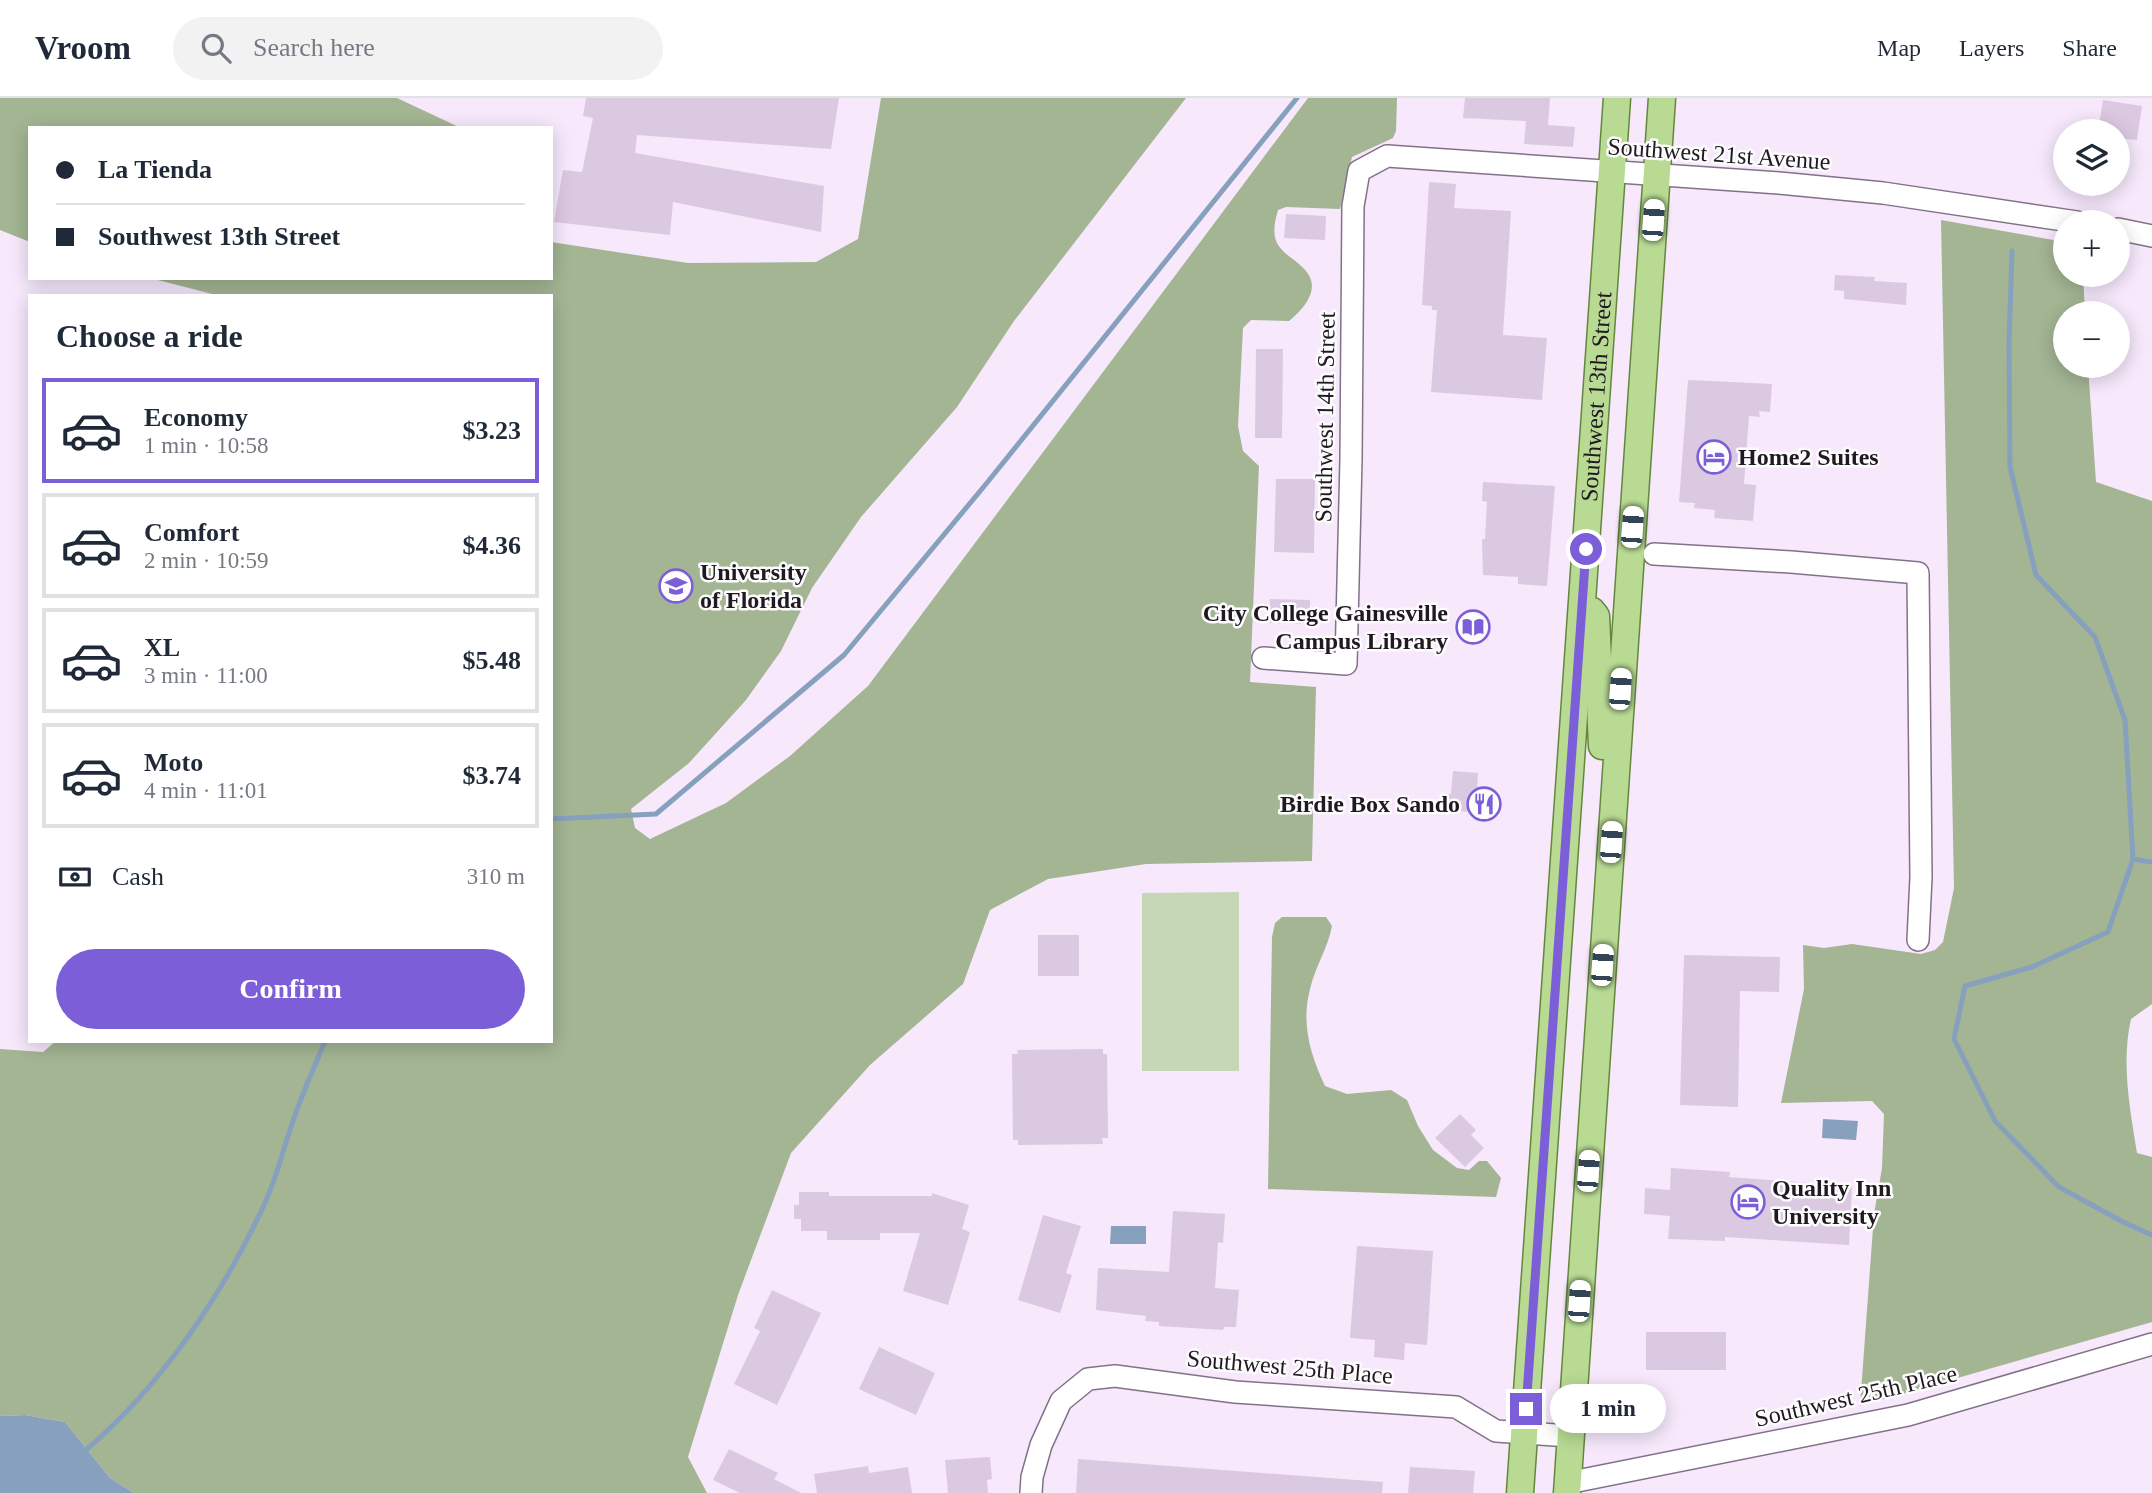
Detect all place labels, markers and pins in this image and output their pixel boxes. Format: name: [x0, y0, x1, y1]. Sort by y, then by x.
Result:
hotel icon: Home2 Suites: [1695, 438, 1733, 476]
place label: Home2 Suites: [1738, 444, 1879, 470]
place label: University of Florida: [700, 559, 807, 613]
school or university icon: University of Florida: [657, 567, 695, 605]
place label: City College Gainesville Campus Library: [1203, 600, 1448, 654]
library icon: City College Gainesville Campus Library: [1454, 608, 1492, 646]
restaurant icon: Birdie Box Sando: [1465, 785, 1503, 823]
place label: Birdie Box Sando: [1280, 791, 1460, 817]
place label: Quality Inn University: [1772, 1175, 1891, 1229]
hotel icon: Quality Inn University: [1729, 1183, 1767, 1221]

